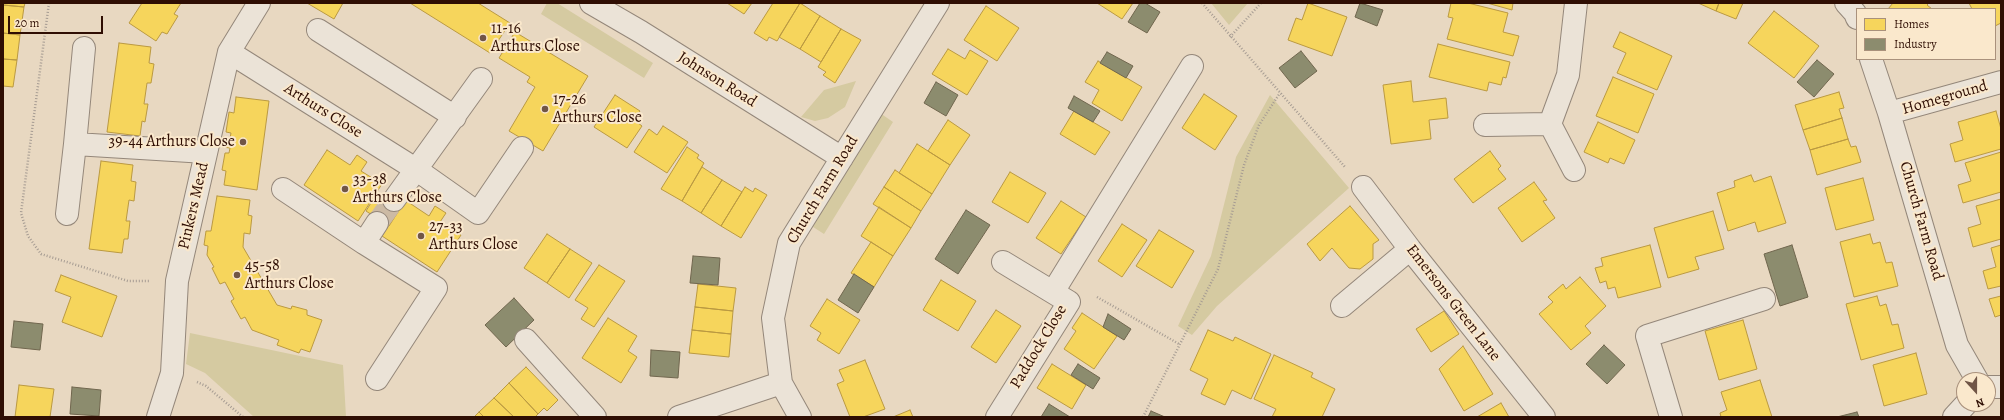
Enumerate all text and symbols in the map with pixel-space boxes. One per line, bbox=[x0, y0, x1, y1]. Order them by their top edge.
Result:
scale bar bbox=[10, 8, 105, 34]
legend bbox=[1856, 8, 1996, 60]
text: 20 m bbox=[15, 15, 39, 31]
text: Homes bbox=[1894, 16, 1929, 32]
place label: 11-16 Arthurs Close bbox=[491, 19, 580, 57]
marker: 11-16 Arthurs Close bbox=[478, 33, 488, 43]
text: Industry bbox=[1894, 36, 1937, 52]
street label: Johnson Road bbox=[674, 48, 760, 112]
street label: Homeground bbox=[1900, 77, 1990, 119]
street label: Arthurs Close bbox=[280, 79, 366, 143]
place label: 17-26 Arthurs Close bbox=[553, 90, 642, 128]
marker: 17-26 Arthurs Close bbox=[540, 104, 550, 114]
place label: 39-44 Arthurs Close bbox=[108, 132, 235, 152]
street label: Church Farm Road bbox=[783, 133, 863, 247]
marker: 39-44 Arthurs Close bbox=[238, 137, 248, 147]
street label: Church Farm Road bbox=[1895, 159, 1947, 283]
street label: Pinkers Mead bbox=[175, 161, 213, 251]
place label: 33-38 Arthurs Close bbox=[353, 170, 442, 208]
marker: 33-38 Arthurs Close bbox=[340, 184, 350, 194]
place label: 27-33 Arthurs Close bbox=[429, 217, 518, 255]
marker: 27-33 Arthurs Close bbox=[416, 231, 426, 241]
street label: Emersons Green Lane bbox=[1402, 241, 1504, 365]
place label: 45-58 Arthurs Close bbox=[245, 256, 334, 294]
marker: 45-58 Arthurs Close bbox=[232, 270, 242, 280]
street label: Paddock Close bbox=[1006, 302, 1072, 392]
north arrow bbox=[1956, 372, 1996, 412]
text: N bbox=[1974, 394, 1987, 411]

